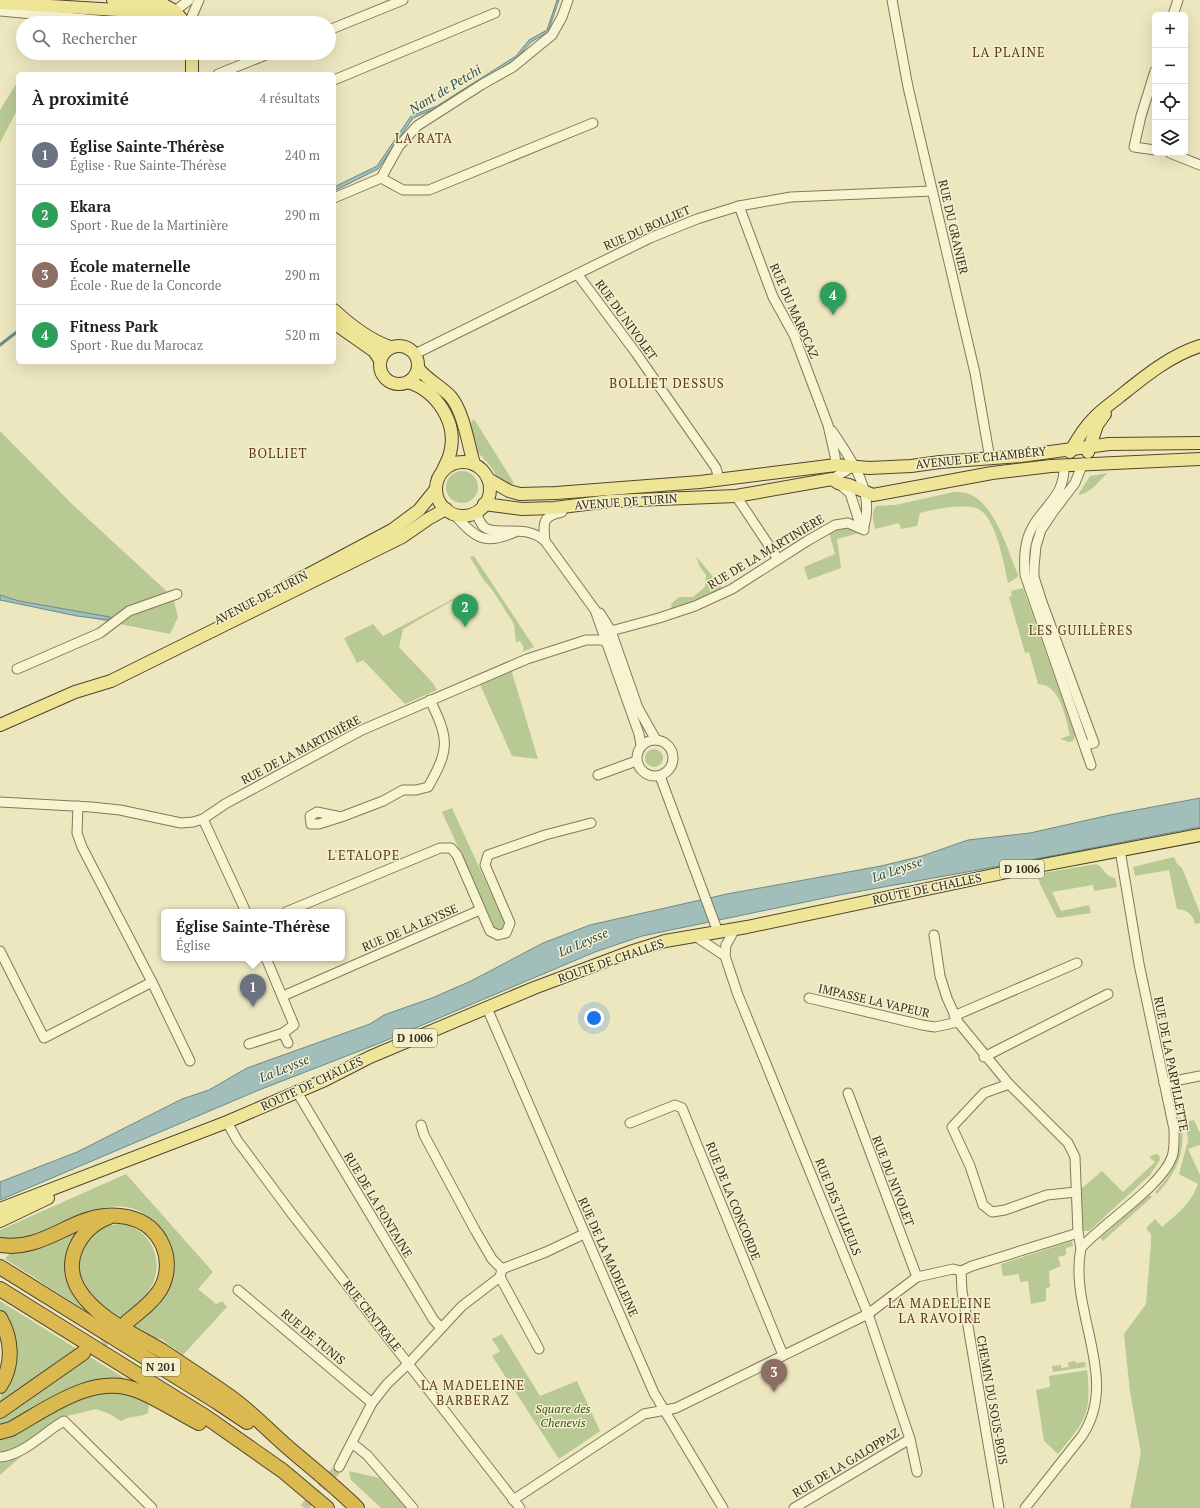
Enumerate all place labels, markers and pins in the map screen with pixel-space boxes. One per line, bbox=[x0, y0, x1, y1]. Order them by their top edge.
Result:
pin: 4 bbox=[820, 282, 846, 315]
pin: 2 bbox=[452, 594, 478, 627]
pin: 1 bbox=[240, 974, 266, 1007]
pin: 3 bbox=[761, 1359, 787, 1392]

